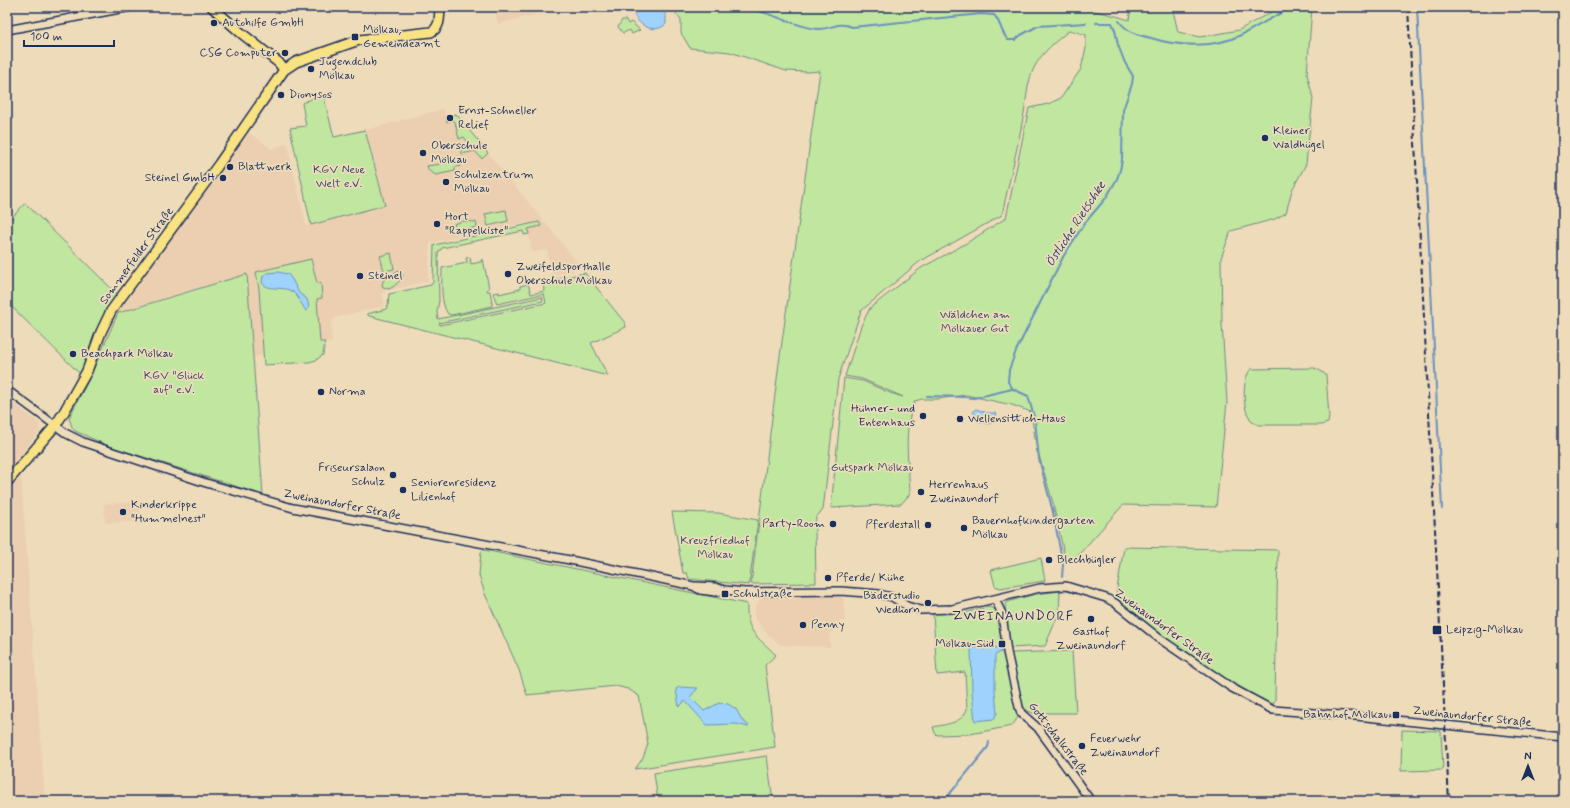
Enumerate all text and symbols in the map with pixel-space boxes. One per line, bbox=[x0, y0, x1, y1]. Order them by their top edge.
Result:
place label: Autohilfe GmbH bbox=[222, 15, 304, 31]
marker: Autohilfe GmbH bbox=[209, 18, 219, 28]
scale bar bbox=[24, 22, 114, 48]
place label: Mölkau, Gemeindeamt bbox=[363, 22, 441, 52]
text: 100 m bbox=[30, 29, 62, 45]
marker: Mölkau, Gemeindeamt bbox=[350, 32, 360, 42]
place label: CSG Computer bbox=[199, 45, 277, 61]
marker: CSG Computer bbox=[280, 48, 290, 58]
place label: Jugendclub Mölkau bbox=[319, 54, 377, 84]
marker: Jugendclub Mölkau bbox=[306, 64, 316, 74]
place label: Dionysos bbox=[289, 87, 332, 103]
marker: Dionysos bbox=[276, 90, 286, 100]
place label: Ernst-Schneller Relief bbox=[458, 103, 537, 133]
marker: Ernst-Schneller Relief bbox=[445, 113, 455, 123]
place label: Kleiner Waldhügel bbox=[1273, 123, 1325, 153]
marker: Kleiner Waldhügel bbox=[1260, 133, 1270, 143]
place label: Oberschule Mölkau bbox=[431, 138, 487, 168]
marker: Oberschule Mölkau bbox=[418, 148, 428, 158]
place label: Blattwerk bbox=[238, 159, 292, 175]
marker: Blattwerk bbox=[225, 162, 235, 172]
park label: KGV Neue Welt e.V. bbox=[313, 162, 365, 192]
place label: Schulzentrum Mölkau bbox=[454, 167, 534, 197]
place label: Steinel GmbH bbox=[145, 170, 215, 186]
marker: Steinel GmbH bbox=[218, 173, 228, 183]
marker: Schulzentrum Mölkau bbox=[441, 177, 451, 187]
water label: Östliche Rietschke bbox=[1042, 177, 1110, 270]
street label: Sommerfelder Straße bbox=[96, 204, 178, 308]
place label: Hort "Rappelkiste" bbox=[445, 209, 508, 239]
marker: Hort "Rappelkiste" bbox=[432, 219, 442, 229]
place label: Zweifeldsporthalle Oberschule Mölkau bbox=[516, 259, 612, 289]
place label: Steinel bbox=[368, 268, 402, 284]
marker: Zweifeldsporthalle Oberschule Mölkau bbox=[503, 269, 513, 279]
marker: Steinel bbox=[355, 271, 365, 281]
park label: Wäldchen am Mölkauer Gut bbox=[940, 307, 1010, 337]
place label: Beachpark Mölkau bbox=[81, 346, 173, 362]
marker: Beachpark Mölkau bbox=[68, 349, 78, 359]
park label: KGV "Glück auf" e.V. bbox=[144, 368, 205, 398]
place label: Norma bbox=[329, 384, 366, 400]
marker: Norma bbox=[316, 387, 326, 397]
place label: Hühner- und Entenhaus bbox=[851, 401, 915, 431]
marker: Hühner- und Entenhaus bbox=[918, 411, 928, 421]
place label: Wellensittich-Haus bbox=[968, 411, 1066, 427]
marker: Wellensittich-Haus bbox=[955, 414, 965, 424]
place label: Friseursalaon Schulz bbox=[318, 460, 386, 490]
park label: Gutspark Mölkau bbox=[831, 460, 913, 476]
marker: Friseursalaon Schulz bbox=[388, 470, 398, 480]
place label: Seniorenresidenz Lilienhof bbox=[411, 475, 497, 505]
place label: Herrenhaus Zweinaundorf bbox=[929, 477, 999, 507]
marker: Seniorenresidenz Lilienhof bbox=[398, 485, 408, 495]
street label: Zweinaundorfer Straße bbox=[282, 486, 402, 524]
marker: Herrenhaus Zweinaundorf bbox=[916, 487, 926, 497]
place label: Kinderkrippe "Hummelnest" bbox=[131, 497, 206, 527]
marker: Kinderkrippe "Hummelnest" bbox=[118, 507, 128, 517]
place label: Bauernhofkindergarten Mölkau bbox=[972, 513, 1096, 543]
place label: Party-Room bbox=[762, 516, 825, 532]
place label: Pferdestall bbox=[865, 517, 920, 533]
marker: Party-Room bbox=[828, 519, 838, 529]
marker: Pferdestall bbox=[923, 520, 933, 530]
marker: Bauernhofkindergarten Mölkau bbox=[959, 523, 969, 533]
park label: Kreuzfriedhof Mölkau bbox=[680, 533, 750, 563]
place label: Blechbügler bbox=[1057, 552, 1117, 568]
marker: Blechbügler bbox=[1044, 555, 1054, 565]
place label: Pferde/ Kühe bbox=[836, 570, 905, 586]
marker: Pferde/ Kühe bbox=[823, 573, 833, 583]
street label: Zweinaundorfer Straße bbox=[1111, 585, 1217, 669]
place label: Schulstraße bbox=[733, 586, 792, 602]
place label: Bäderstudio Wedhorn bbox=[863, 588, 920, 618]
marker: Schulstraße bbox=[720, 589, 730, 599]
marker: Bäderstudio Wedhorn bbox=[923, 598, 933, 608]
district label: ZWEINAUNDORF bbox=[952, 607, 1074, 625]
marker: Gasthof Zweinaundorf bbox=[1086, 614, 1096, 624]
place label: Penny bbox=[811, 617, 845, 633]
marker: Penny bbox=[798, 620, 808, 630]
place label: Leipzig-Mölkau bbox=[1446, 622, 1523, 638]
place label: Gasthof Zweinaundorf bbox=[1056, 624, 1126, 654]
marker: Leipzig-Mölkau bbox=[1431, 624, 1443, 636]
place label: Mölkau-Süd bbox=[935, 636, 994, 652]
marker: Mölkau-Süd bbox=[997, 639, 1007, 649]
street label: Gottschalkstraße bbox=[1024, 699, 1092, 779]
street label: Zweinaundorfer Straße bbox=[1412, 703, 1532, 731]
place label: Bahnhof Mölkau bbox=[1303, 707, 1388, 723]
marker: Bahnhof Mölkau bbox=[1391, 710, 1401, 720]
place label: Feuerwehr Zweinaundorf bbox=[1090, 731, 1160, 761]
marker: Feuerwehr Zweinaundorf bbox=[1077, 741, 1087, 751]
north arrow bbox=[1508, 746, 1548, 786]
text: N bbox=[1524, 750, 1532, 764]

